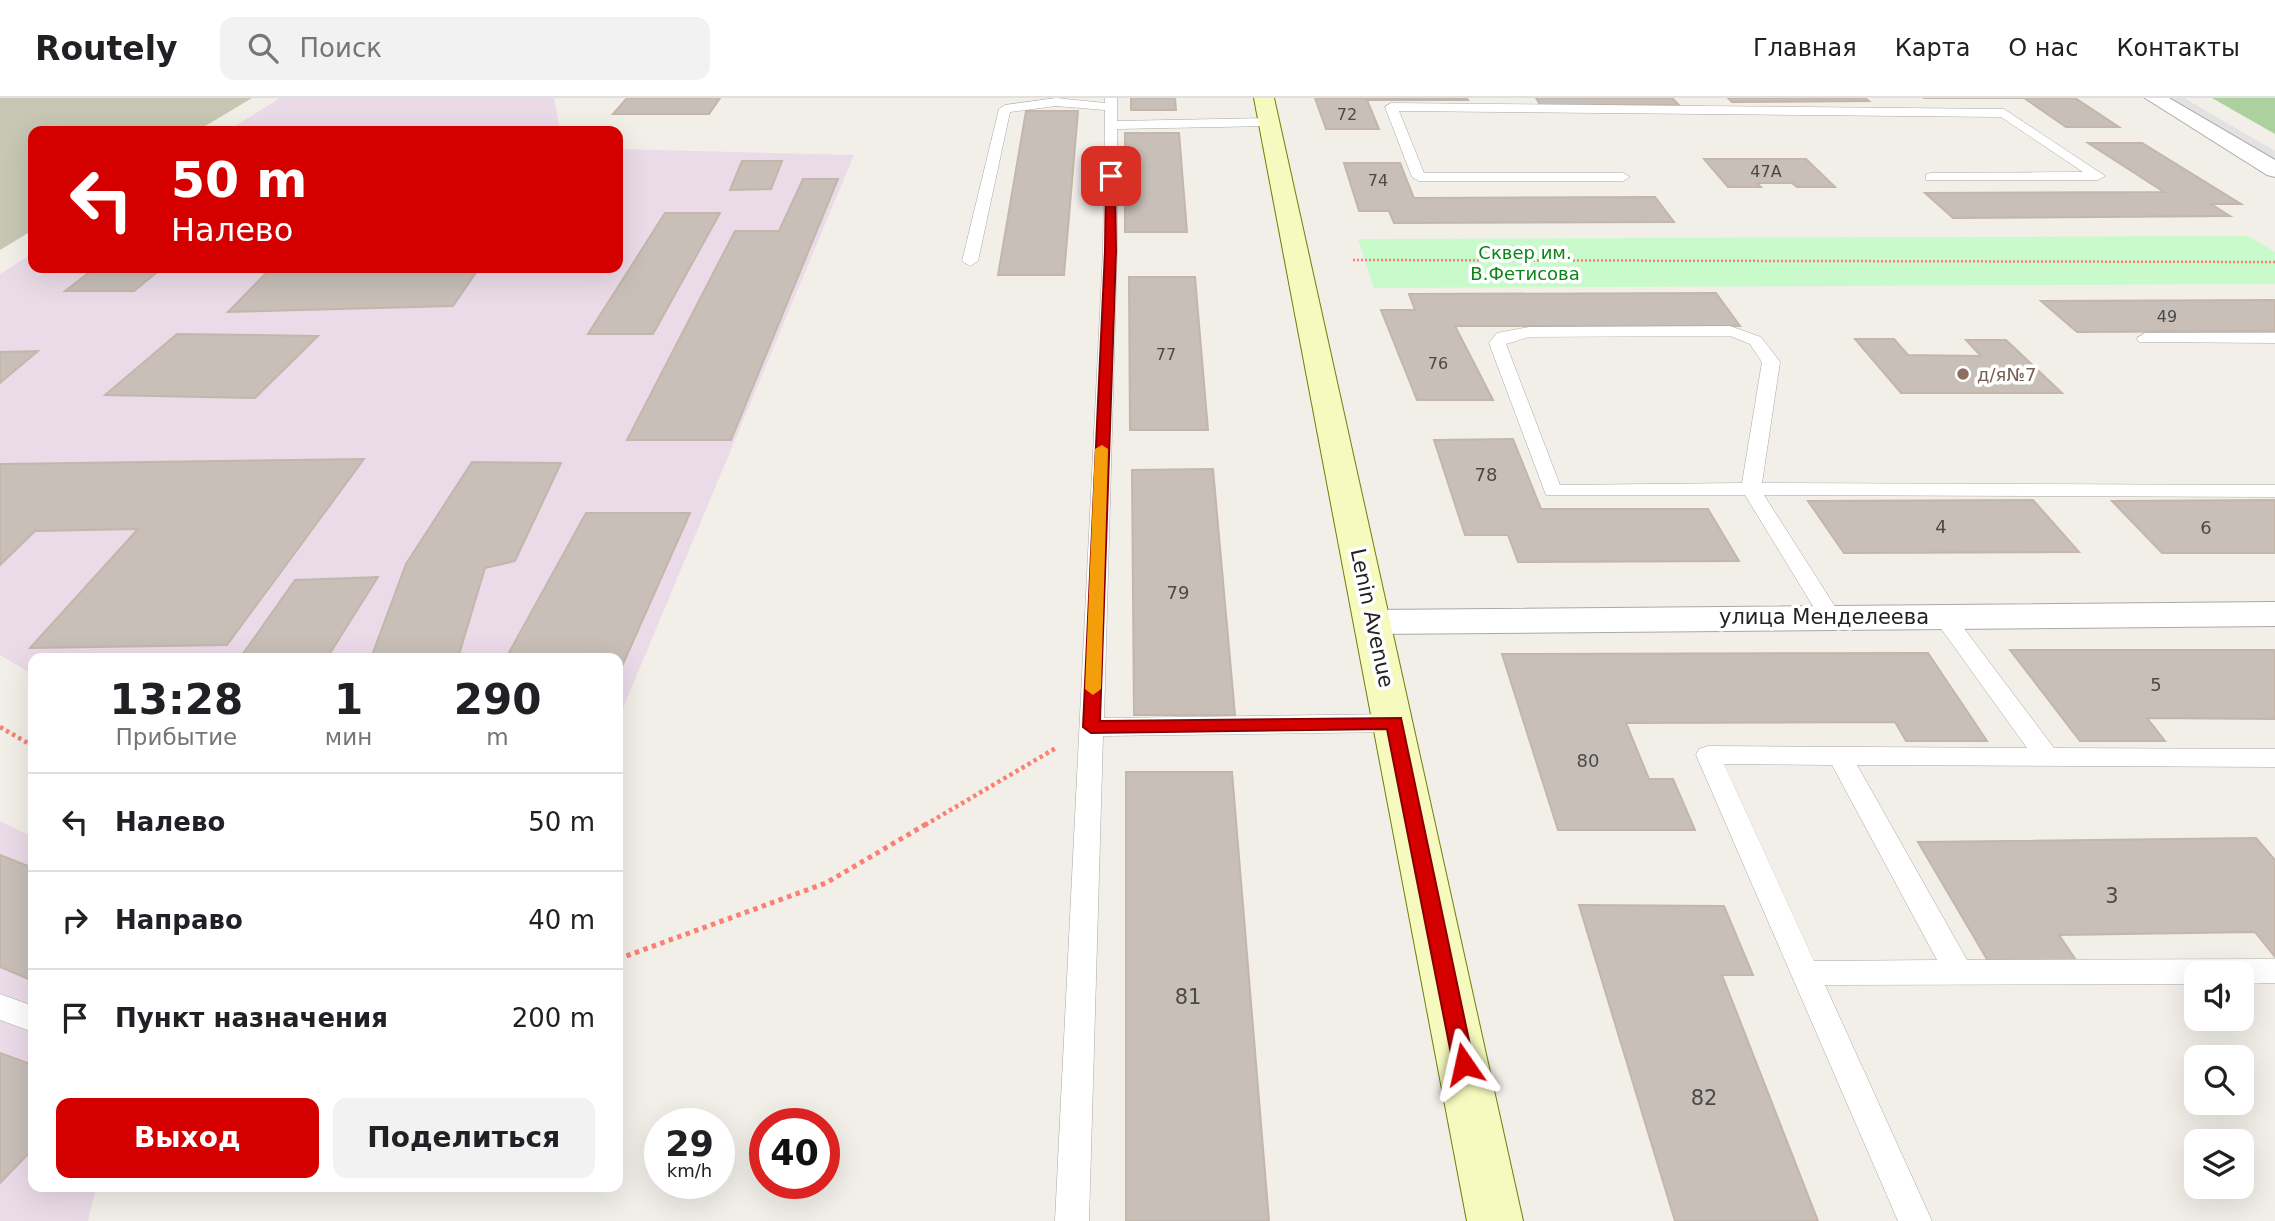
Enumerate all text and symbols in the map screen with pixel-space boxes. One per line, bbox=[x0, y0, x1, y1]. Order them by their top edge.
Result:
search box bbox=[220, 17, 710, 80]
text: Routely bbox=[35, 29, 178, 68]
icon: search bbox=[244, 29, 282, 67]
text: Поиск bbox=[300, 33, 382, 63]
text: Главная bbox=[1753, 34, 1857, 62]
text: Карта bbox=[1895, 34, 1970, 62]
text: О нас bbox=[2008, 34, 2078, 62]
text: Контакты bbox=[2116, 34, 2240, 62]
house number: 72 bbox=[1337, 105, 1357, 124]
pin bbox=[1081, 146, 1141, 206]
text: 50 m bbox=[171, 152, 307, 209]
icon: left bbox=[56, 154, 147, 245]
icon: arrive bbox=[1092, 157, 1130, 195]
house number: 47А bbox=[1750, 162, 1782, 181]
house number: 74 bbox=[1368, 171, 1388, 190]
text: Налево bbox=[171, 211, 293, 249]
park label: Сквер им. В.Фетисова bbox=[1470, 242, 1580, 284]
house number: 49 bbox=[2157, 307, 2177, 326]
house number: 77 bbox=[1156, 345, 1176, 364]
house number: 76 bbox=[1428, 354, 1448, 373]
place label: д/я№7 bbox=[1977, 364, 2037, 385]
marker: д/я№7 bbox=[1955, 366, 1971, 382]
house number: 78 bbox=[1475, 464, 1497, 485]
house number: 4 bbox=[1935, 516, 1947, 537]
house number: 6 bbox=[2200, 517, 2212, 538]
street label: Lenin Avenue bbox=[1346, 546, 1398, 690]
house number: 79 bbox=[1167, 582, 1189, 603]
street label: улица Менделеева bbox=[1719, 605, 1929, 629]
house number: 5 bbox=[2150, 674, 2162, 695]
text: 13:28 bbox=[110, 675, 243, 724]
text: 1 bbox=[334, 675, 363, 724]
text: 290 bbox=[454, 675, 541, 724]
text: Прибытие bbox=[116, 724, 237, 750]
text: мин bbox=[325, 724, 372, 750]
text: m bbox=[486, 724, 509, 750]
house number: 80 bbox=[1577, 750, 1599, 771]
icon: left bbox=[56, 803, 94, 841]
text: Налево bbox=[115, 807, 225, 837]
text: 50 m bbox=[528, 807, 595, 837]
house number: 3 bbox=[2105, 884, 2119, 908]
icon: right bbox=[56, 901, 94, 939]
text: Направо bbox=[115, 905, 243, 935]
text: 40 m bbox=[528, 905, 595, 935]
map controls bbox=[2184, 961, 2254, 1199]
button: sound bbox=[2184, 961, 2254, 1031]
house number: 81 bbox=[1175, 985, 1201, 1009]
icon: arrive bbox=[56, 999, 94, 1037]
text: Пункт назначения bbox=[115, 1003, 388, 1033]
text: 200 m bbox=[512, 1003, 595, 1033]
position arrow bbox=[1427, 1027, 1501, 1101]
button: search bbox=[2184, 1045, 2254, 1115]
house number: 82 bbox=[1691, 1086, 1717, 1110]
button: Выход bbox=[56, 1098, 319, 1178]
button: Поделиться bbox=[333, 1098, 595, 1178]
speed limit sign: 40 bbox=[749, 1108, 840, 1199]
text: 29 bbox=[665, 1124, 714, 1164]
button: layers bbox=[2184, 1129, 2254, 1199]
text: km/h bbox=[667, 1160, 712, 1181]

